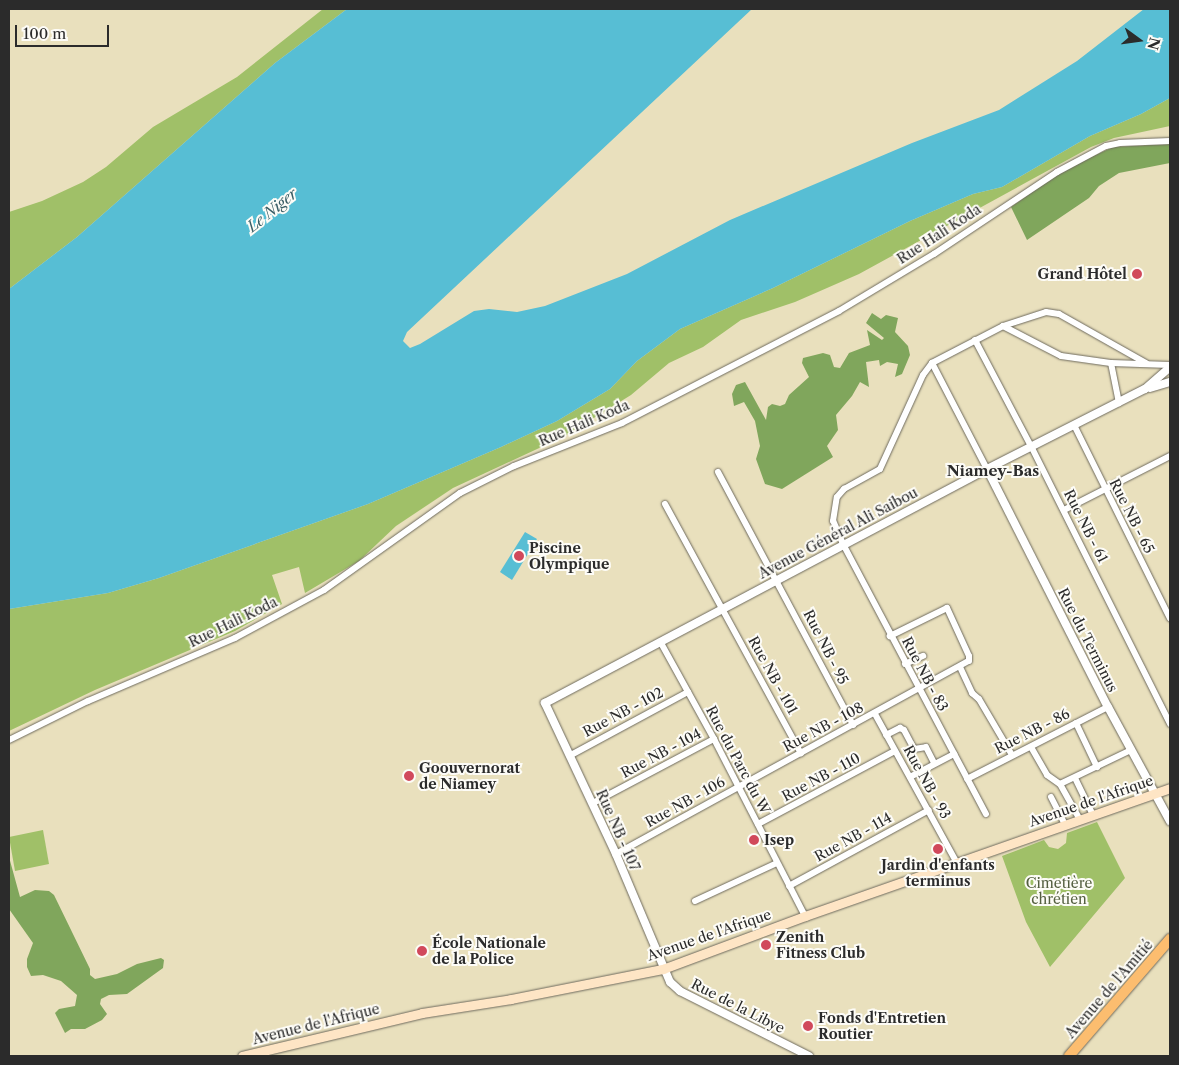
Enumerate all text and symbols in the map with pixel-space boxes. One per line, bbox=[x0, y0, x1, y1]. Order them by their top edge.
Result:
scale bar bbox=[18, 15, 111, 47]
north arrow bbox=[1114, 15, 1164, 65]
text: 100 m bbox=[23, 24, 66, 43]
text: N bbox=[1143, 36, 1164, 52]
water label: Le Niger bbox=[243, 184, 301, 236]
street label: Rue Hali Koda bbox=[894, 201, 984, 267]
place label: Grand Hôtel bbox=[1038, 266, 1127, 282]
marker: Grand Hôtel bbox=[1131, 268, 1143, 280]
street label: Rue Hali Koda bbox=[536, 396, 632, 450]
district label: Niamey-Bas bbox=[947, 462, 1039, 480]
street label: Rue NB - 65 bbox=[1106, 476, 1158, 556]
street label: Avenue Général Ali Saibou bbox=[755, 484, 921, 582]
street label: Rue NB - 61 bbox=[1060, 487, 1112, 565]
place label: Piscine Olympique bbox=[529, 540, 609, 572]
marker: Piscine Olympique bbox=[513, 550, 525, 562]
street label: Rue du Terminus bbox=[1054, 585, 1122, 695]
street label: Rue Hali Koda bbox=[186, 593, 280, 651]
street label: Rue NB - 95 bbox=[800, 607, 852, 687]
street label: Rue NB - 101 bbox=[745, 633, 801, 717]
street label: Rue NB - 83 bbox=[898, 634, 952, 714]
street label: Rue NB - 102 bbox=[580, 684, 666, 740]
street label: Rue NB - 108 bbox=[780, 699, 866, 755]
street label: Rue du Parc du W bbox=[702, 703, 774, 817]
street label: Rue NB - 86 bbox=[992, 705, 1072, 757]
street label: Rue NB - 104 bbox=[618, 725, 704, 781]
street label: Rue NB - 93 bbox=[900, 742, 954, 822]
street label: Rue NB - 110 bbox=[779, 749, 863, 805]
place label: Goouvernorat de Niamey bbox=[419, 760, 520, 792]
marker: Goouvernorat de Niamey bbox=[403, 770, 415, 782]
street label: Avenue de l'Afrique bbox=[1027, 772, 1155, 830]
street label: Rue NB - 106 bbox=[642, 773, 728, 831]
street label: Rue NB - 107 bbox=[593, 787, 643, 873]
street label: Rue NB - 114 bbox=[812, 809, 894, 865]
place label: Isep bbox=[764, 832, 794, 848]
marker: Isep bbox=[748, 834, 760, 846]
marker: Jardin d'enfants terminus bbox=[932, 843, 944, 855]
place label: Jardin d'enfants terminus bbox=[881, 857, 995, 890]
park label: Cimetière chrétien bbox=[1026, 875, 1092, 908]
street label: Avenue de l'Afrique bbox=[645, 906, 773, 964]
place label: Zenith Fitness Club bbox=[776, 929, 865, 962]
place label: École Nationale de la Police bbox=[432, 935, 546, 968]
street label: Avenue de l'Amitié bbox=[1062, 936, 1156, 1042]
marker: Zenith Fitness Club bbox=[760, 939, 772, 951]
marker: École Nationale de la Police bbox=[416, 945, 428, 957]
street label: Rue de la Libye bbox=[688, 975, 788, 1037]
street label: Avenue de l'Afrique bbox=[251, 1000, 381, 1048]
place label: Fonds d'Entretien Routier bbox=[818, 1010, 946, 1042]
marker: Fonds d'Entretien Routier bbox=[802, 1020, 814, 1032]

